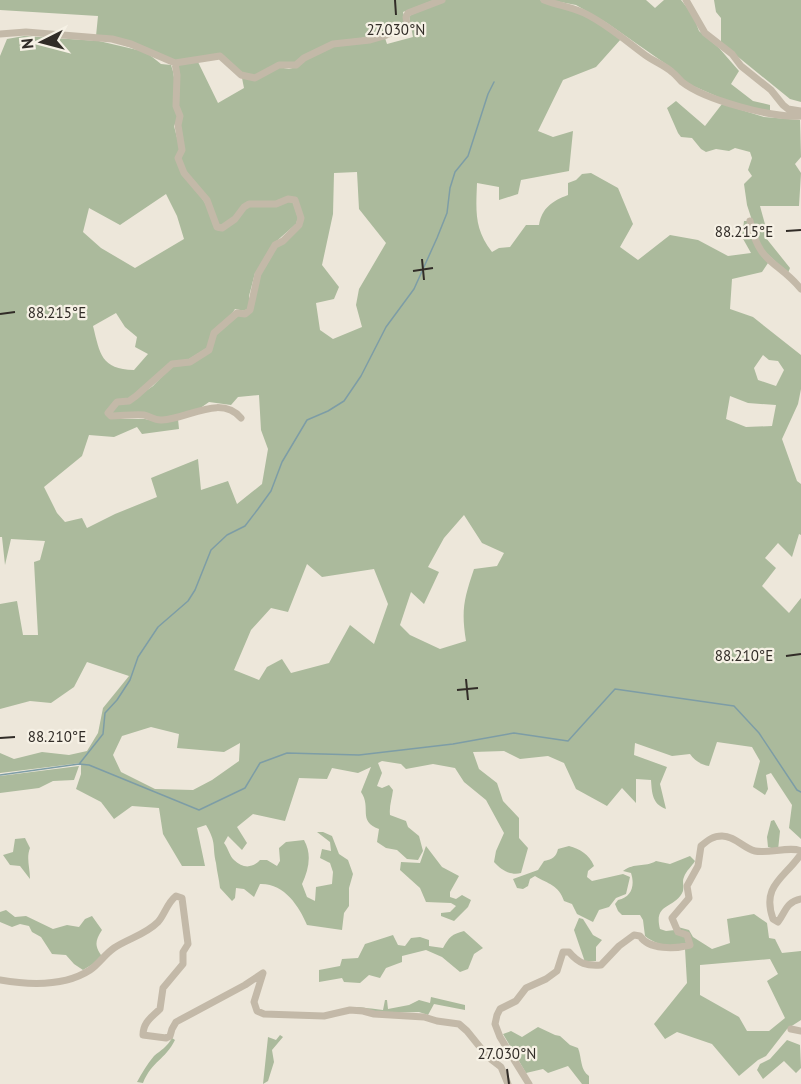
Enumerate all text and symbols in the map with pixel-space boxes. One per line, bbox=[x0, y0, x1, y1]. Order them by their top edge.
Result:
north arrow bbox=[12, 12, 72, 72]
text: 27.030°N bbox=[367, 20, 425, 39]
text: N bbox=[17, 37, 38, 50]
text: 88.215°E bbox=[715, 222, 773, 241]
text: 88.215°E bbox=[28, 303, 86, 322]
text: 88.210°E bbox=[715, 646, 773, 665]
text: 88.210°E bbox=[28, 727, 86, 746]
text: 27.030°N bbox=[478, 1044, 536, 1063]

